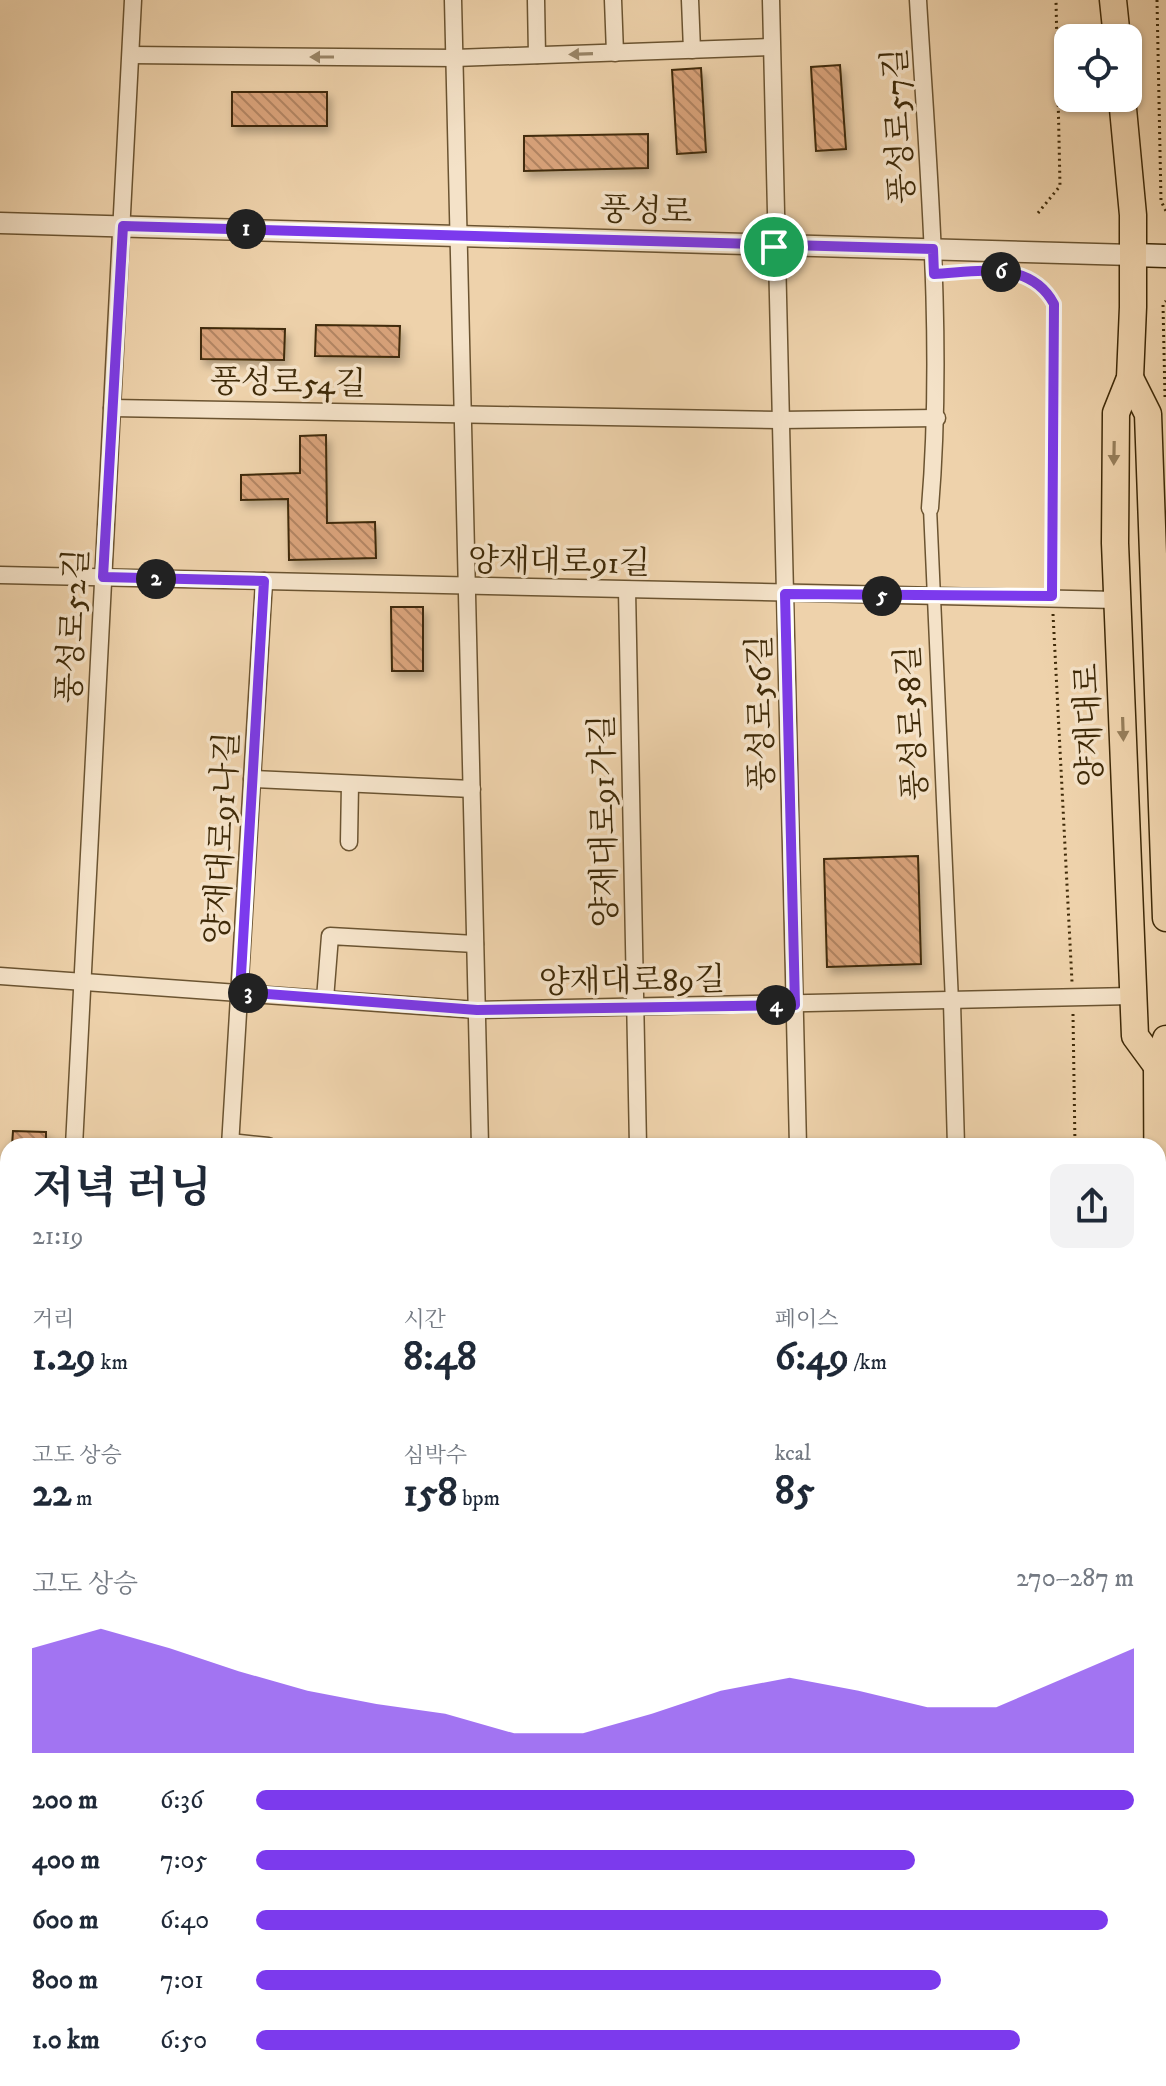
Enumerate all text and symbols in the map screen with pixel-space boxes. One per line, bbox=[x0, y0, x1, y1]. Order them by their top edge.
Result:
map controls bbox=[1054, 24, 1142, 112]
button: locate bbox=[1054, 24, 1142, 112]
one-way arrow bbox=[568, 47, 593, 60]
street label: 풍성로57길 bbox=[876, 47, 924, 205]
one-way arrow bbox=[309, 51, 334, 63]
street label: 풍성로 bbox=[599, 190, 693, 234]
pin: 1 bbox=[226, 209, 266, 249]
pin bbox=[740, 213, 808, 281]
text: 1 bbox=[242, 215, 250, 242]
icon: arrive bbox=[752, 225, 796, 269]
pin: 6 bbox=[981, 252, 1021, 292]
text: 6 bbox=[995, 258, 1007, 285]
street label: 풍성로54길 bbox=[209, 363, 366, 405]
one-way arrow bbox=[1108, 441, 1121, 466]
street label: 양재대로91길 bbox=[468, 541, 650, 585]
street label: 풍성로52길 bbox=[50, 548, 98, 705]
pin: 2 bbox=[136, 559, 176, 599]
text: 2 bbox=[151, 565, 161, 592]
pin: 5 bbox=[862, 576, 902, 616]
text: 5 bbox=[877, 582, 887, 609]
street label: 풍성로56길 bbox=[741, 635, 783, 791]
street label: 풍성로58길 bbox=[889, 644, 937, 802]
street label: 양재대로 bbox=[1068, 662, 1112, 787]
street label: 양재대로91가길 bbox=[583, 714, 627, 928]
one-way arrow bbox=[1116, 717, 1129, 742]
street label: 양재대로91나길 bbox=[197, 731, 249, 946]
street label: 양재대로89길 bbox=[538, 960, 726, 1004]
pin: 3 bbox=[228, 973, 268, 1013]
text: 3 bbox=[244, 979, 252, 1006]
pin: 4 bbox=[756, 985, 796, 1025]
text: 4 bbox=[770, 991, 782, 1018]
text: 저녁 러닝 bbox=[32, 1162, 211, 1217]
button: share bbox=[1050, 1164, 1134, 1248]
text: 21:19 bbox=[32, 1220, 84, 1253]
text: 거리 bbox=[32, 1306, 75, 1333]
text: 시간 bbox=[403, 1306, 446, 1333]
text: 페이스 bbox=[775, 1306, 838, 1333]
text: 1.29 bbox=[32, 1333, 96, 1383]
text: 8:48 bbox=[403, 1333, 477, 1383]
text: 6:49 bbox=[775, 1333, 849, 1383]
text: km bbox=[96, 1349, 128, 1376]
text: /km bbox=[849, 1349, 887, 1376]
text: kcal bbox=[775, 1440, 811, 1467]
text: 고도 상승 bbox=[32, 1442, 122, 1469]
text: 심박수 bbox=[403, 1442, 467, 1469]
text: 85 bbox=[775, 1467, 815, 1517]
text: 22 bbox=[32, 1469, 71, 1519]
text: 158 bbox=[403, 1469, 458, 1519]
text: m bbox=[71, 1485, 93, 1512]
text: bpm bbox=[458, 1485, 500, 1512]
text: 270–287 m bbox=[1016, 1562, 1134, 1595]
text: 고도 상승 bbox=[32, 1568, 138, 1601]
text: 200 m bbox=[32, 1784, 98, 1817]
text: 6:36 bbox=[160, 1784, 204, 1817]
text: 400 m bbox=[32, 1844, 100, 1877]
text: 7:05 bbox=[160, 1844, 207, 1877]
text: 600 m bbox=[32, 1904, 99, 1937]
text: 6:40 bbox=[160, 1904, 209, 1937]
text: 800 m bbox=[32, 1964, 98, 1997]
text: 7:01 bbox=[160, 1964, 204, 1997]
text: 1.0 km bbox=[32, 2024, 100, 2057]
text: 6:50 bbox=[160, 2024, 207, 2057]

